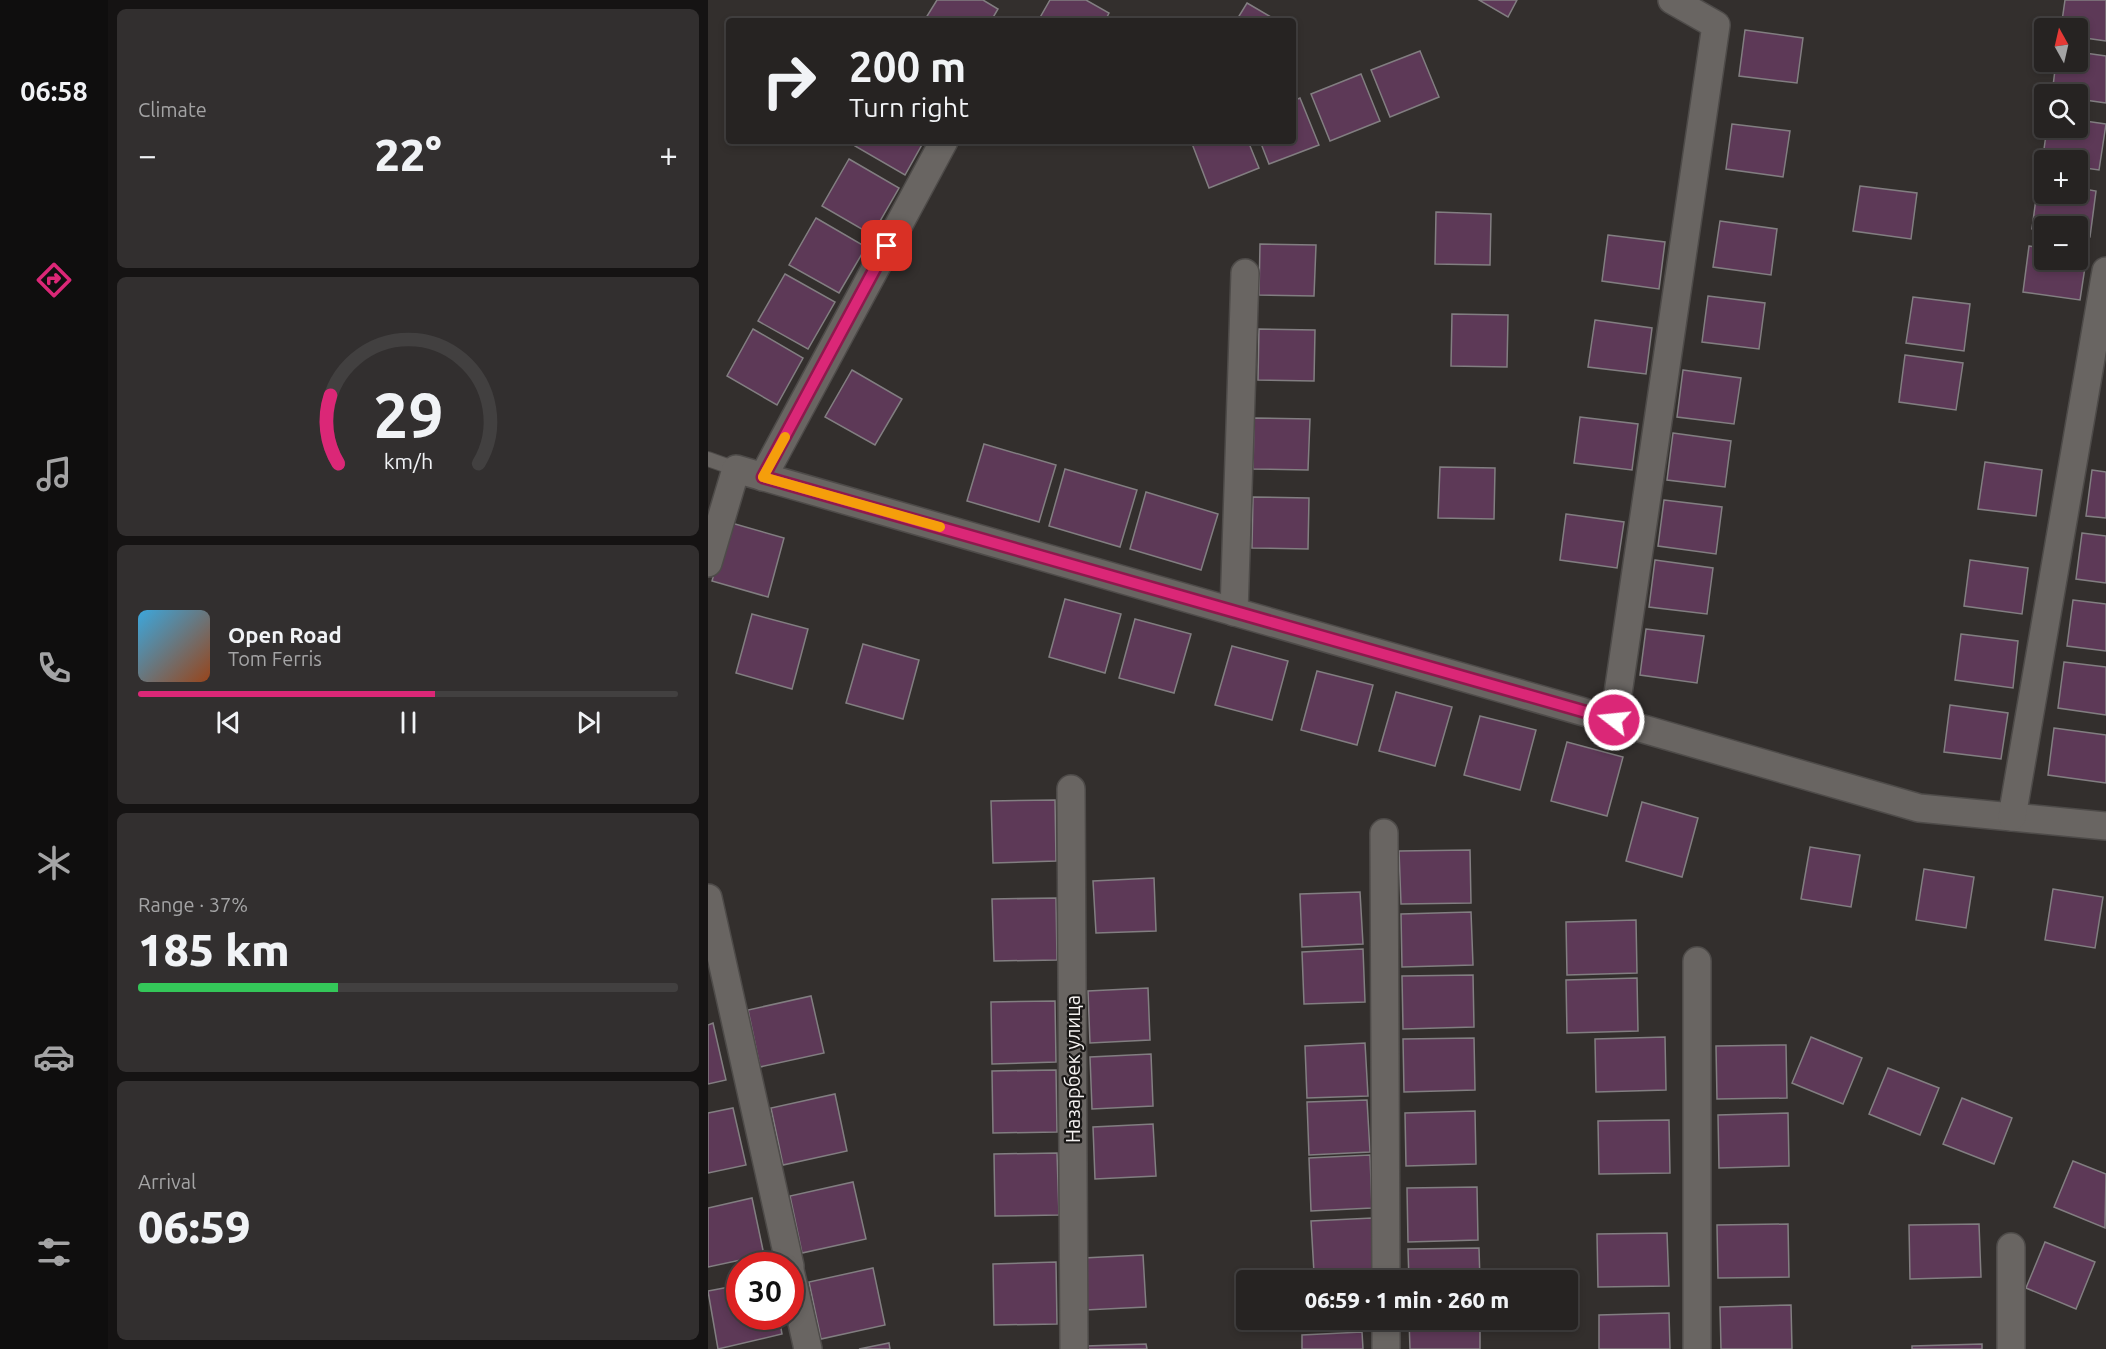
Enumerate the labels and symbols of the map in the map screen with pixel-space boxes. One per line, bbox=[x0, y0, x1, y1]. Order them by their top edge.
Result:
north arrow bbox=[2034, 18, 2088, 72]
pin bbox=[861, 220, 912, 271]
position arrow bbox=[1582, 688, 1646, 752]
street label: Назарбек улица bbox=[1061, 995, 1084, 1143]
speed limit sign: 30 bbox=[726, 1252, 804, 1330]

